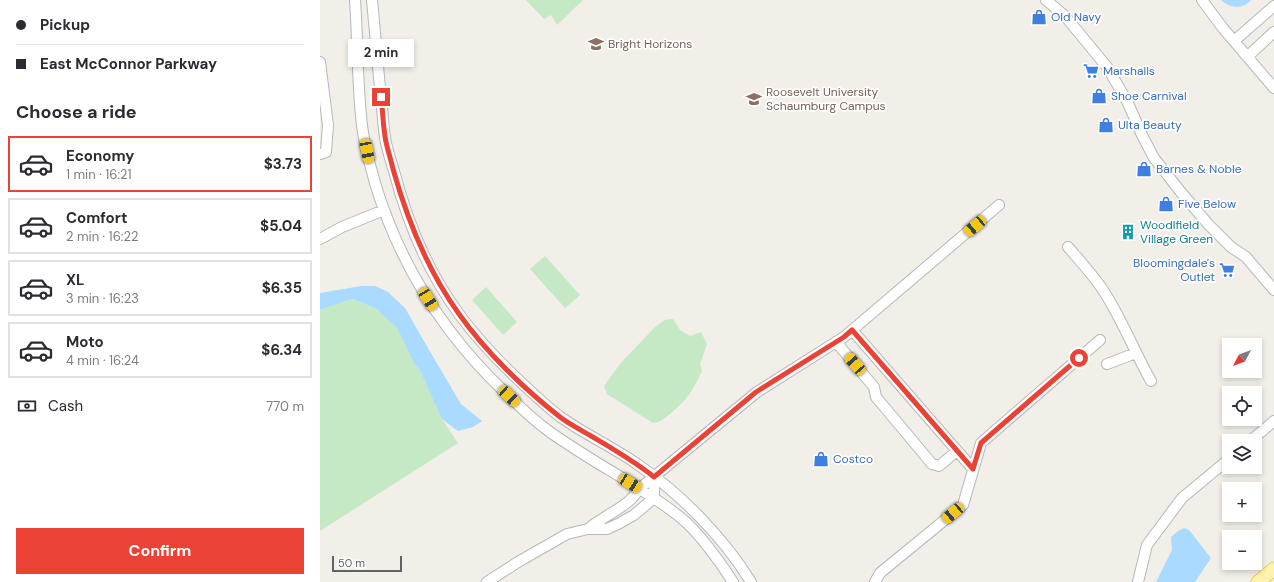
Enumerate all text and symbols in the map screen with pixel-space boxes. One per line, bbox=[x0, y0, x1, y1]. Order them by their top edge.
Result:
shop icon: Old Navy bbox=[1030, 8, 1048, 26]
place label: Old Navy bbox=[1051, 9, 1102, 25]
text: Pickup bbox=[40, 15, 90, 35]
school or university icon: Bright Horizons bbox=[587, 35, 605, 53]
place label: Bright Horizons bbox=[608, 36, 692, 52]
callout: 2 min bbox=[348, 39, 414, 67]
text: 2 min bbox=[364, 44, 398, 61]
text: East McConnor Parkway bbox=[40, 54, 217, 74]
supermarket icon: Marshalls bbox=[1082, 62, 1100, 80]
place label: Marshalls bbox=[1103, 63, 1155, 79]
place label: Roosevelt University Schaumburg Campus bbox=[766, 84, 886, 114]
shop icon: Shoe Carnival bbox=[1090, 87, 1108, 105]
route end bbox=[372, 88, 390, 106]
place label: Shoe Carnival bbox=[1111, 88, 1187, 104]
school or university icon: Roosevelt University Schaumburg Campus bbox=[745, 90, 763, 108]
text: Choose a ride bbox=[16, 100, 137, 124]
shop icon: Ulta Beauty bbox=[1097, 116, 1115, 134]
place label: Ulta Beauty bbox=[1118, 117, 1182, 133]
car bbox=[359, 138, 375, 164]
icon: car bbox=[18, 146, 54, 182]
text: Economy bbox=[66, 146, 134, 166]
text: $3.73 bbox=[264, 154, 302, 174]
shop icon: Barnes & Noble bbox=[1135, 160, 1153, 178]
place label: Barnes & Noble bbox=[1156, 161, 1242, 177]
text: 1 min · 16:21 bbox=[66, 166, 132, 183]
shop icon: Five Below bbox=[1157, 195, 1175, 213]
place label: Five Below bbox=[1178, 196, 1236, 212]
icon: car bbox=[18, 208, 54, 244]
text: Comfort bbox=[66, 208, 127, 228]
car bbox=[962, 214, 988, 238]
text: $5.04 bbox=[260, 216, 302, 236]
place label: Woodlfield Village Green bbox=[1140, 217, 1213, 247]
building icon: Woodlfield Village Green bbox=[1119, 223, 1137, 241]
text: 2 min · 16:22 bbox=[66, 228, 138, 245]
place label: Bloomingdale's Outlet bbox=[1133, 255, 1215, 285]
supermarket icon: Bloomingdale's Outlet bbox=[1218, 261, 1236, 279]
icon: car bbox=[18, 270, 54, 306]
text: XL bbox=[66, 270, 84, 290]
text: $6.35 bbox=[262, 278, 302, 298]
car bbox=[417, 286, 439, 312]
text: 3 min · 16:23 bbox=[66, 290, 139, 307]
icon: car bbox=[18, 332, 54, 368]
text: Moto bbox=[66, 332, 104, 352]
north arrow bbox=[1222, 338, 1262, 378]
map controls bbox=[1222, 338, 1262, 570]
text: $6.34 bbox=[261, 340, 302, 360]
route start bbox=[1070, 349, 1088, 367]
car bbox=[843, 351, 867, 377]
text: 4 min · 16:24 bbox=[66, 352, 139, 369]
car bbox=[496, 383, 522, 409]
button: locate bbox=[1222, 386, 1262, 426]
icon: cash bbox=[16, 395, 38, 417]
text: Cash bbox=[48, 396, 83, 416]
text: 770 m bbox=[266, 398, 304, 415]
button: layers bbox=[1222, 434, 1262, 474]
shop icon: Costco bbox=[812, 450, 830, 468]
place label: Costco bbox=[833, 451, 873, 467]
car bbox=[617, 472, 643, 494]
button: + bbox=[1222, 482, 1262, 522]
car bbox=[940, 501, 966, 525]
button: Confirm bbox=[16, 528, 304, 574]
button: − bbox=[1222, 530, 1262, 570]
scale bar bbox=[332, 554, 402, 573]
text: 50 m bbox=[338, 556, 365, 570]

